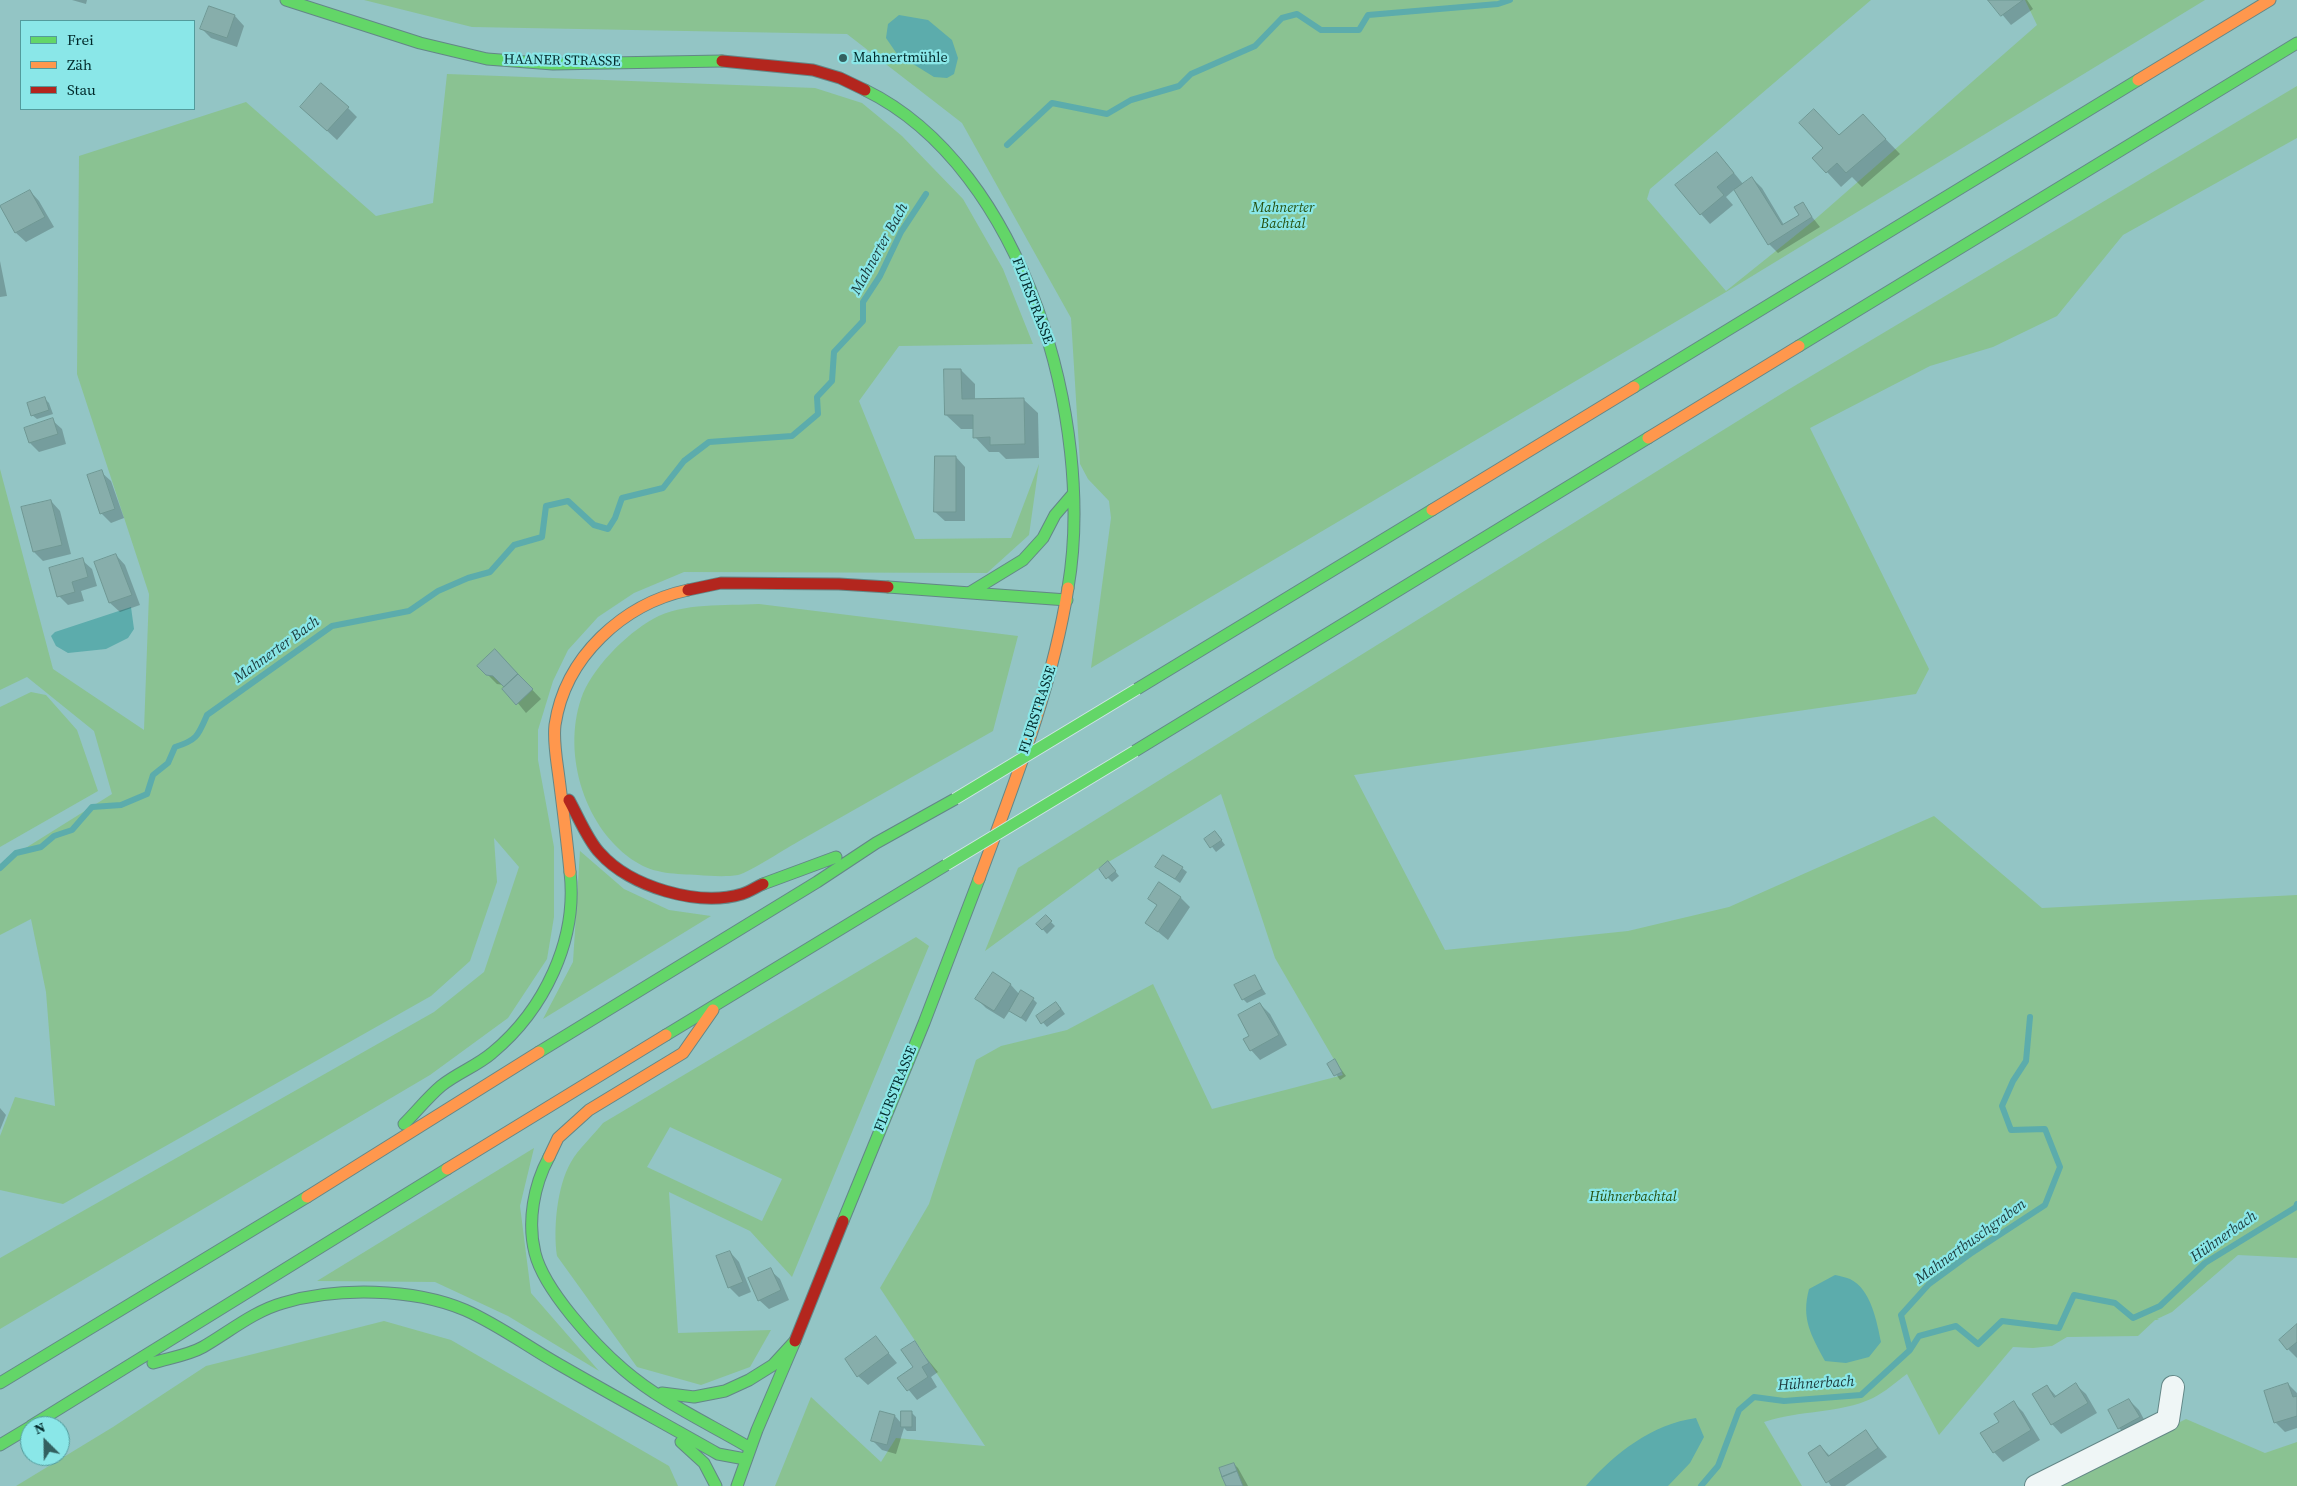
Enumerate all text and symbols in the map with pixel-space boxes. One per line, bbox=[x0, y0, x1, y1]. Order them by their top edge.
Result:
legend bbox=[20, 20, 195, 110]
text: Frei bbox=[67, 29, 94, 50]
place label: Mahnertmühle bbox=[853, 50, 948, 66]
street label: HAANER STRASSE bbox=[503, 52, 621, 70]
marker: Mahnertmühle bbox=[837, 52, 849, 64]
text: Zäh bbox=[67, 54, 92, 75]
text: Stau bbox=[67, 79, 96, 100]
water label: Mahnerter Bach bbox=[847, 200, 913, 298]
park label: Mahnerter Bachtal bbox=[1252, 200, 1314, 232]
street label: FLURSTRASSE bbox=[1008, 255, 1056, 347]
water label: Mahnerter Bach bbox=[231, 613, 323, 687]
street label: FLURSTRASSE bbox=[1016, 664, 1060, 756]
street label: FLURSTRASSE bbox=[871, 1044, 921, 1134]
park label: Hühnerbachtal bbox=[1589, 1189, 1677, 1205]
water label: Mahnertbuschgraben bbox=[1912, 1196, 2030, 1288]
water label: Hühnerbach bbox=[2187, 1208, 2261, 1266]
water label: Hühnerbach bbox=[1777, 1373, 1855, 1395]
north arrow bbox=[20, 1416, 70, 1466]
text: N bbox=[31, 1417, 48, 1439]

